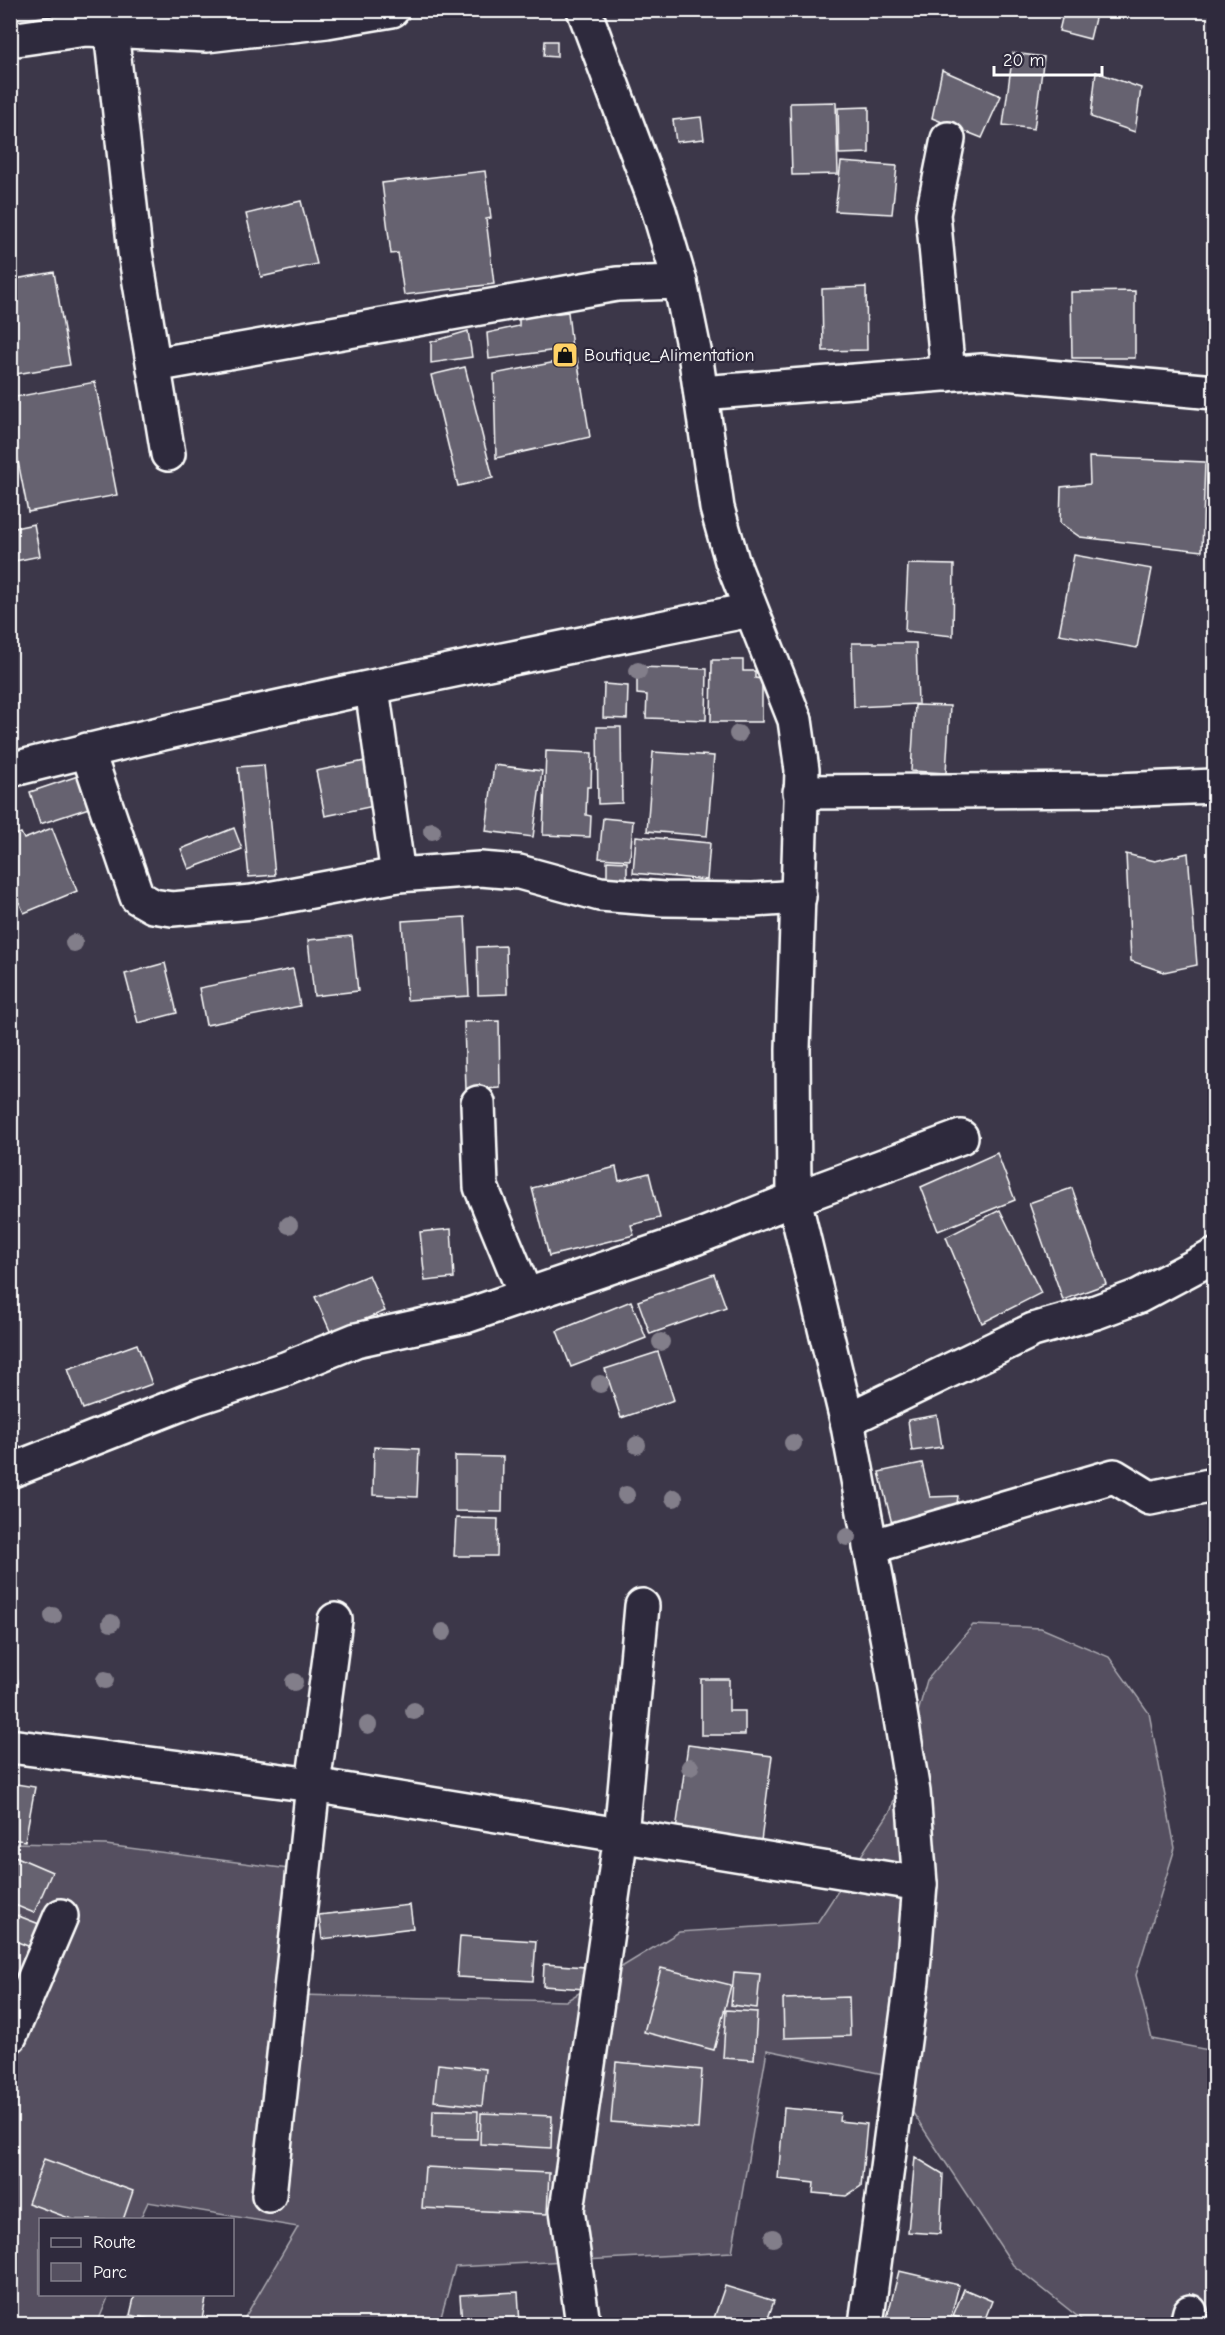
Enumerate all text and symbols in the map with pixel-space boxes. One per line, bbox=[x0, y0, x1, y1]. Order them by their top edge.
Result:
scale bar bbox=[994, 39, 1102, 77]
text: 20 m bbox=[1003, 50, 1044, 71]
shop icon: Boutique_Alimentation bbox=[550, 340, 580, 370]
place label: Boutique_Alimentation bbox=[584, 345, 754, 366]
legend bbox=[39, 2218, 234, 2296]
text: Route bbox=[93, 2232, 136, 2253]
text: Parc bbox=[93, 2262, 127, 2283]

